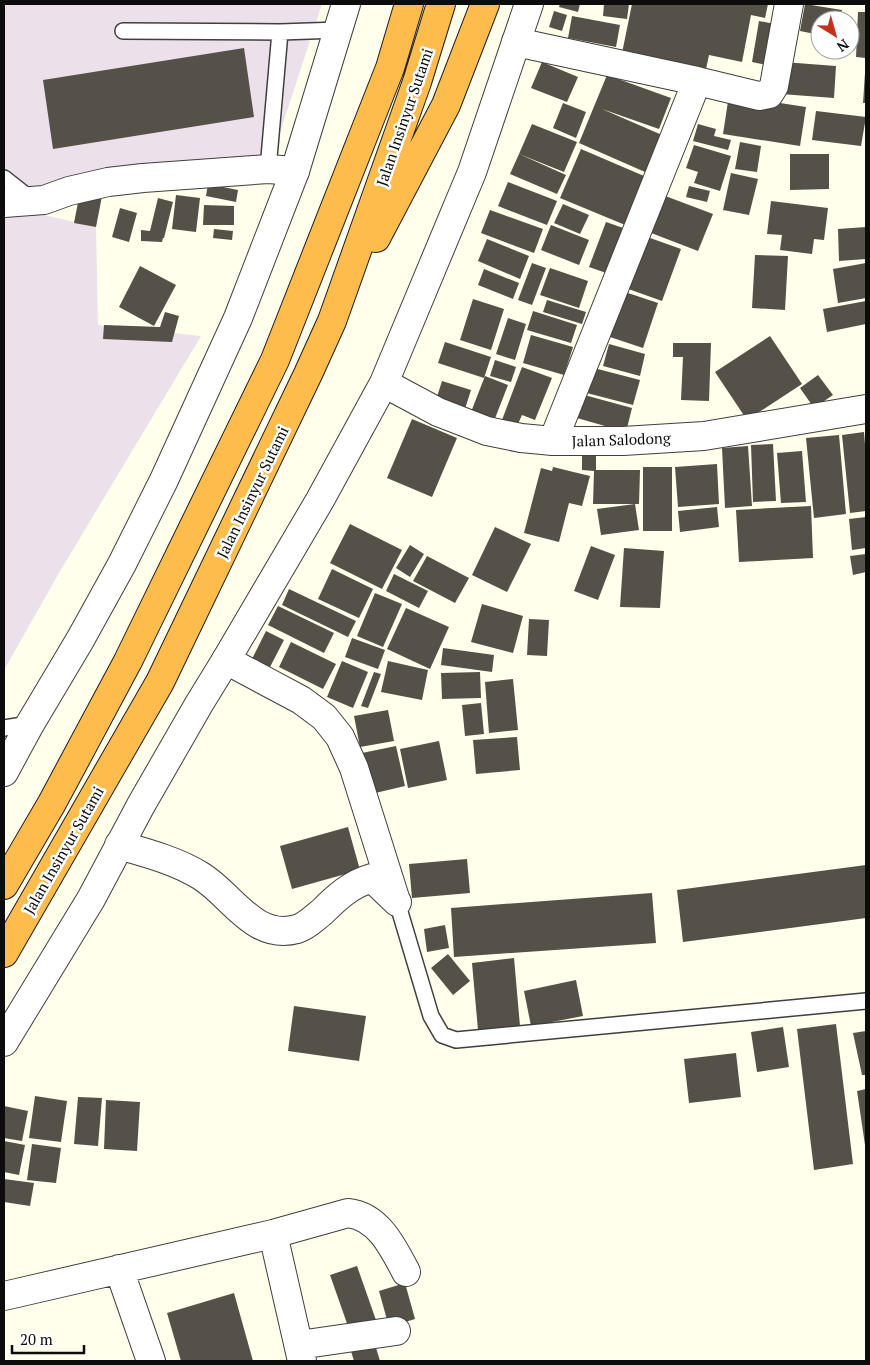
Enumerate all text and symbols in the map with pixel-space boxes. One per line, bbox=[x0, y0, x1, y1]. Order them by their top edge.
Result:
north arrow bbox=[810, 10, 860, 60]
text: N bbox=[833, 35, 853, 57]
street label: Jalan Insinyur Sutami bbox=[371, 46, 437, 188]
street label: Jalan Insinyur Sutami bbox=[211, 423, 293, 561]
street label: Jalan Salodong bbox=[571, 427, 672, 451]
street label: Jalan Insinyur Sutami bbox=[18, 783, 108, 917]
scale bar bbox=[12, 1322, 85, 1354]
text: 20 m bbox=[20, 1329, 53, 1349]

